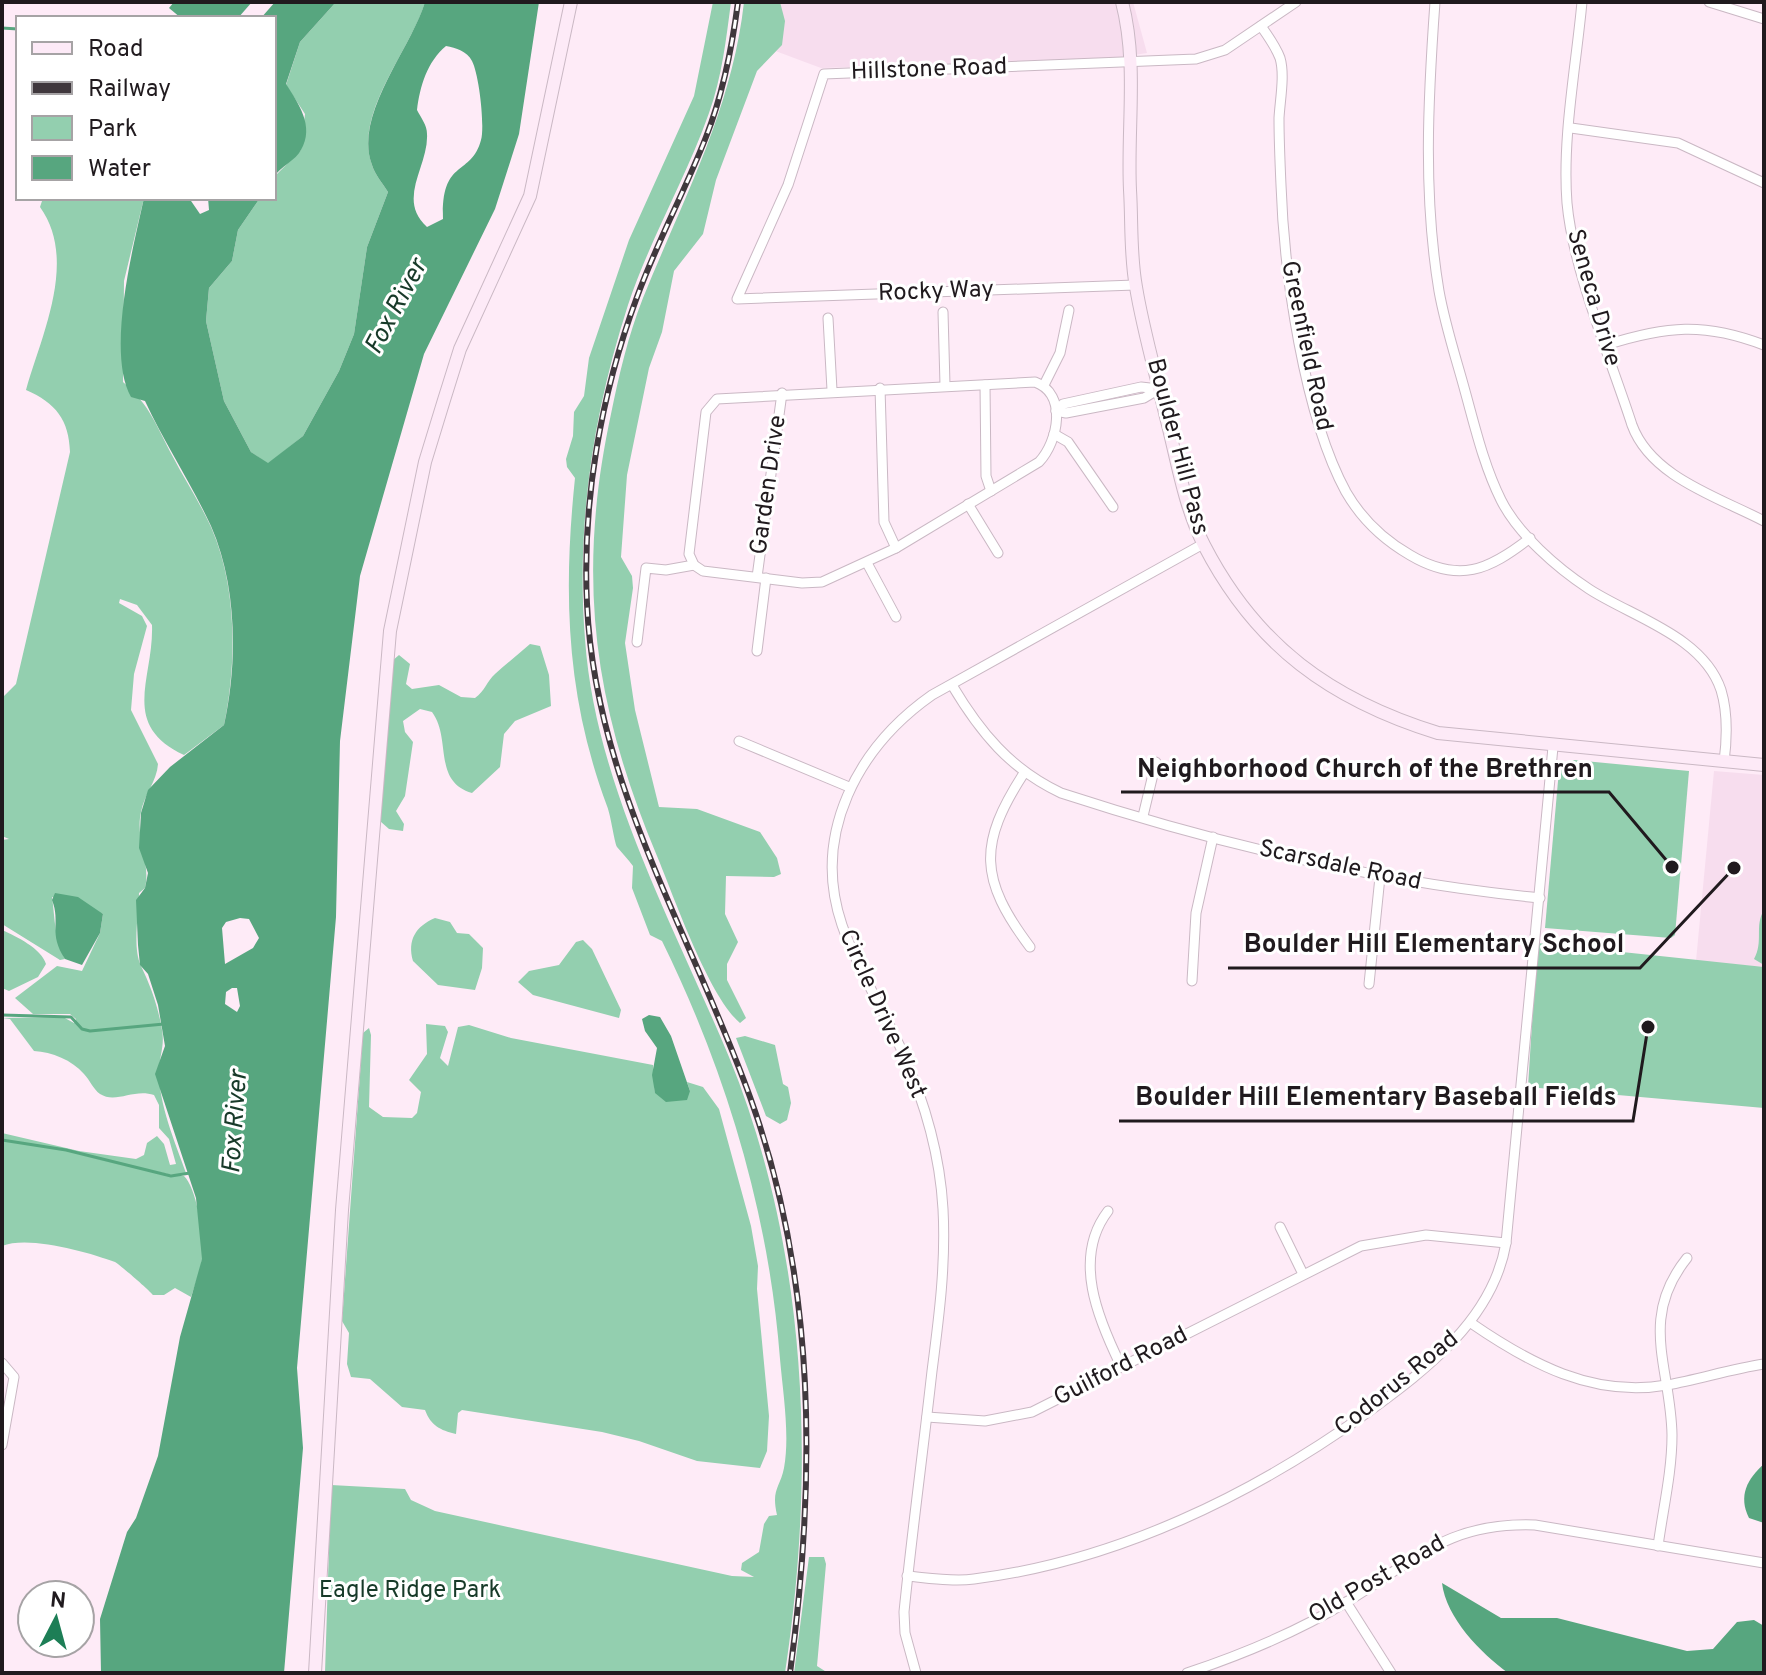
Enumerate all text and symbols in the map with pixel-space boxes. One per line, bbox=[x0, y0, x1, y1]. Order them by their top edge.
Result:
legend bbox=[16, 16, 276, 200]
text: Road bbox=[88, 35, 144, 65]
street label: Hillstone Road bbox=[850, 52, 1008, 88]
text: Railway bbox=[88, 75, 171, 105]
text: Park bbox=[88, 115, 138, 145]
text: Water bbox=[88, 155, 151, 185]
street label: Seneca Drive bbox=[1559, 226, 1627, 370]
water label: Fox River bbox=[358, 252, 437, 360]
street label: Greenfield Road bbox=[1273, 258, 1339, 434]
street label: Rocky Way bbox=[877, 275, 995, 309]
street label: Boulder Hill Pass bbox=[1139, 355, 1215, 539]
street label: Garden Drive bbox=[744, 413, 794, 557]
callout: Neighborhood Church of the Brethren bbox=[1121, 742, 1609, 792]
text: Neighborhood Church of the Brethren bbox=[1137, 754, 1593, 787]
street label: Scarsdale Road bbox=[1256, 834, 1424, 898]
callout: Boulder Hill Elementary School bbox=[1228, 918, 1640, 968]
street label: Circle Drive West bbox=[831, 925, 933, 1103]
text: Boulder Hill Elementary School bbox=[1244, 929, 1624, 962]
water label: Fox River bbox=[216, 1067, 256, 1175]
callout: Boulder Hill Elementary Baseball Fields bbox=[1119, 1071, 1633, 1121]
text: Boulder Hill Elementary Baseball Fields bbox=[1135, 1082, 1617, 1115]
street label: Guilford Road bbox=[1049, 1320, 1193, 1414]
street label: Codorus Road bbox=[1329, 1325, 1465, 1443]
street label: Old Post Road bbox=[1303, 1529, 1451, 1631]
park label: Eagle Ridge Park bbox=[319, 1576, 501, 1606]
north arrow bbox=[16, 1579, 96, 1659]
text: N bbox=[49, 1587, 67, 1616]

